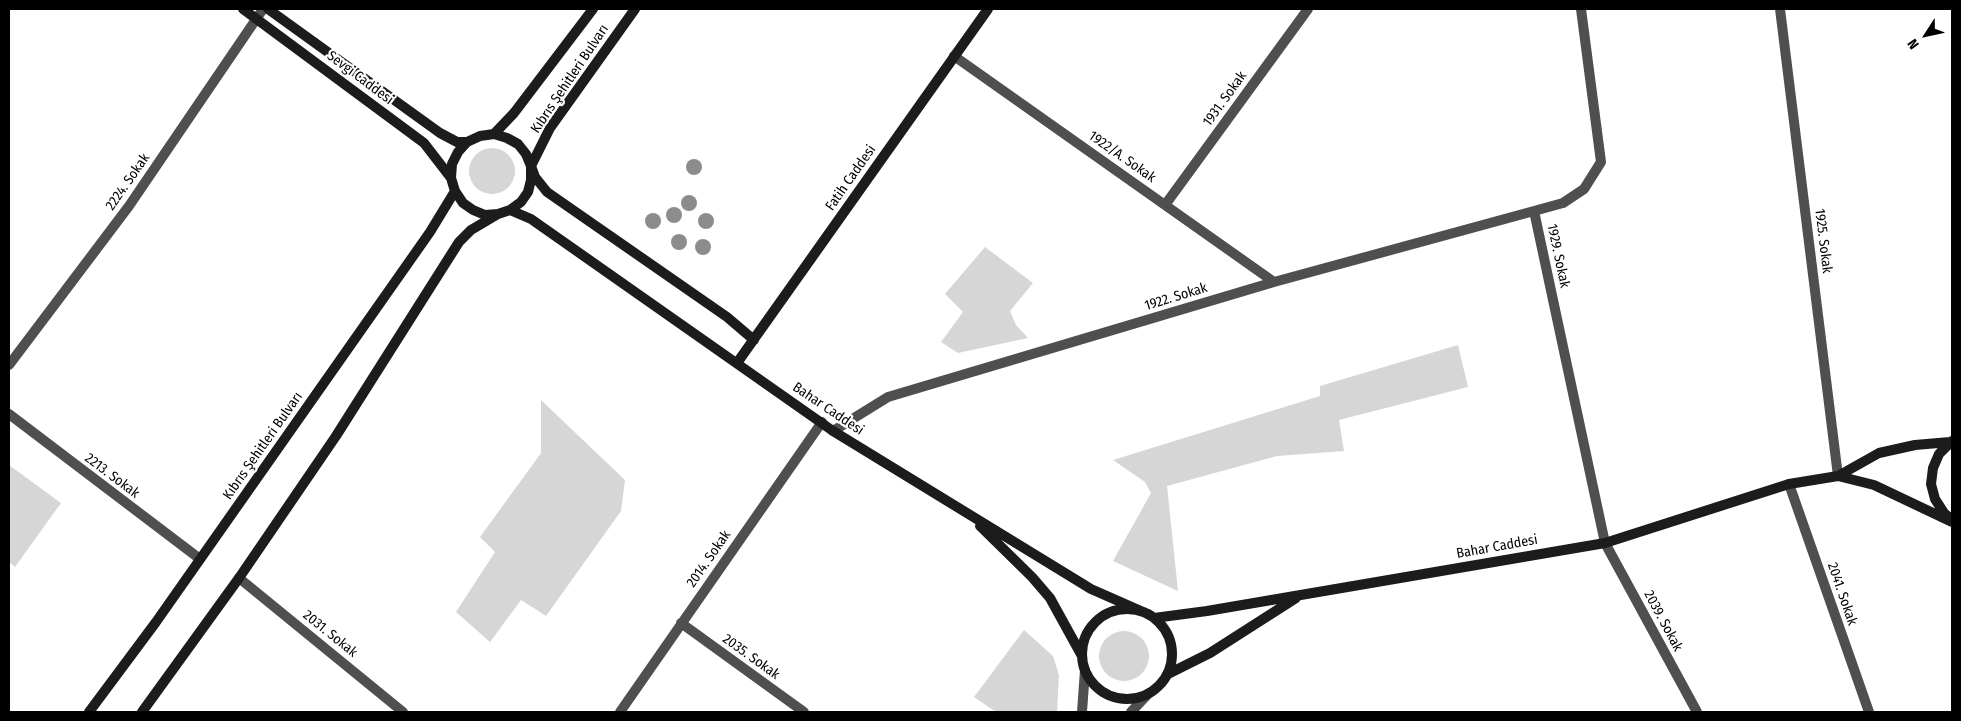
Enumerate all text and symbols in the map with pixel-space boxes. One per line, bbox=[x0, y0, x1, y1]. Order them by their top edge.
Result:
north arrow bbox=[1901, 10, 1951, 60]
street label: Kıbrıs Şehitleri Bulvarı bbox=[527, 22, 613, 136]
text: N bbox=[1904, 36, 1923, 52]
street label: Sevgi Caddesi bbox=[324, 48, 396, 108]
street label: 1931. Sokak bbox=[1199, 68, 1251, 130]
street label: 1922/A. Sokak bbox=[1085, 128, 1159, 186]
street label: Fatih Caddesi bbox=[822, 142, 880, 214]
street label: 2224. Sokak bbox=[102, 150, 154, 214]
street label: 1925. Sokak bbox=[1811, 208, 1835, 274]
street label: 1929. Sokak bbox=[1543, 222, 1573, 290]
street label: 1922. Sokak bbox=[1143, 280, 1209, 314]
street label: Bahar Caddesi bbox=[789, 379, 867, 439]
street label: Kıbrıs Şehitleri Bulvarı bbox=[220, 389, 306, 503]
street label: 2213. Sokak bbox=[81, 450, 143, 502]
street label: 2014. Sokak bbox=[683, 527, 735, 591]
street label: Bahar Caddesi bbox=[1455, 532, 1539, 562]
street label: 2041. Sokak bbox=[1823, 560, 1861, 628]
street label: 2039. Sokak bbox=[1640, 588, 1686, 654]
street label: 2031. Sokak bbox=[299, 607, 361, 661]
street label: 2035. Sokak bbox=[719, 631, 783, 683]

